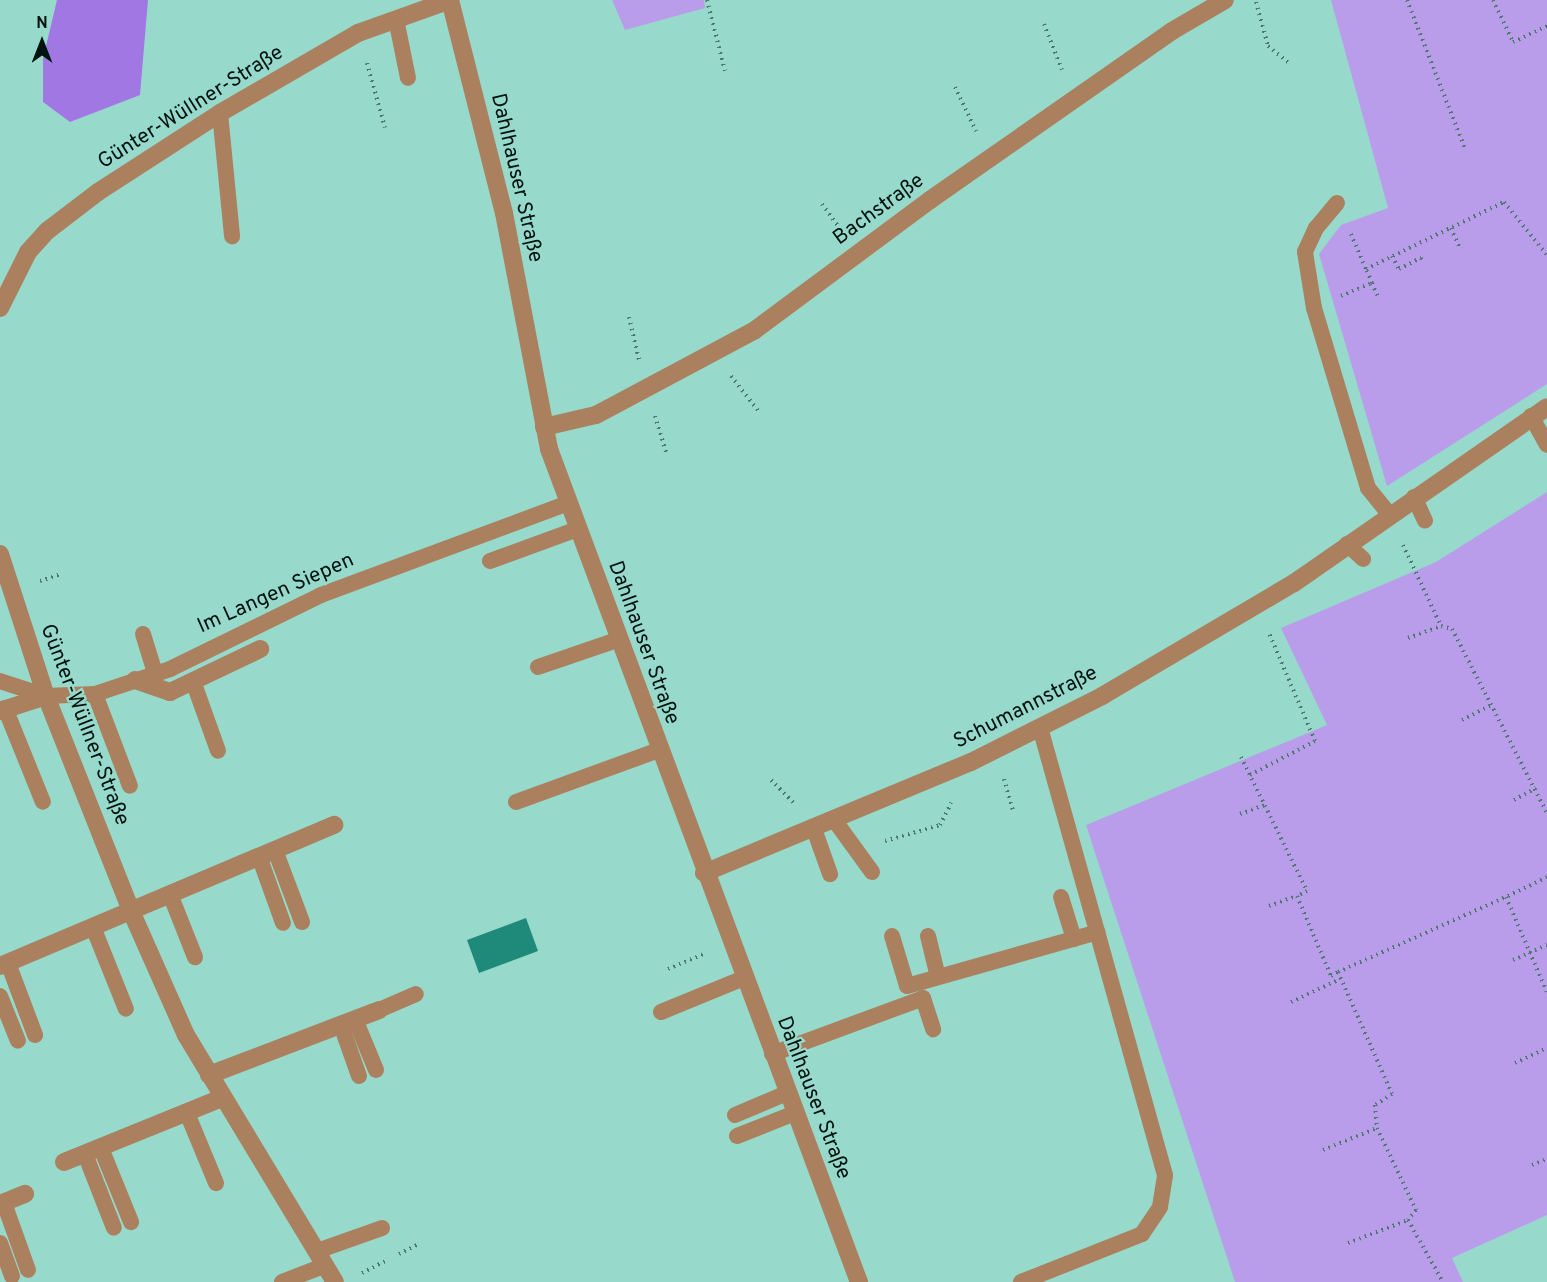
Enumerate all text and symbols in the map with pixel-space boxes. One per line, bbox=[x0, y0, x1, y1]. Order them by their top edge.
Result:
north arrow bbox=[12, 12, 72, 72]
text: N bbox=[36, 14, 48, 34]
street label: Günter-Wüllner-Straße bbox=[94, 41, 288, 175]
street label: Dahlhauser Straße bbox=[484, 91, 548, 265]
street label: Bachstraße bbox=[829, 169, 929, 251]
street label: Im Langen Siepen bbox=[194, 548, 358, 640]
street label: Dahlhauser Straße bbox=[602, 558, 684, 728]
street label: Günter-Wüllner-Straße bbox=[34, 621, 134, 829]
street label: Schumannstraße bbox=[950, 661, 1102, 755]
street label: Dahlhauser Straße bbox=[770, 1013, 856, 1183]

